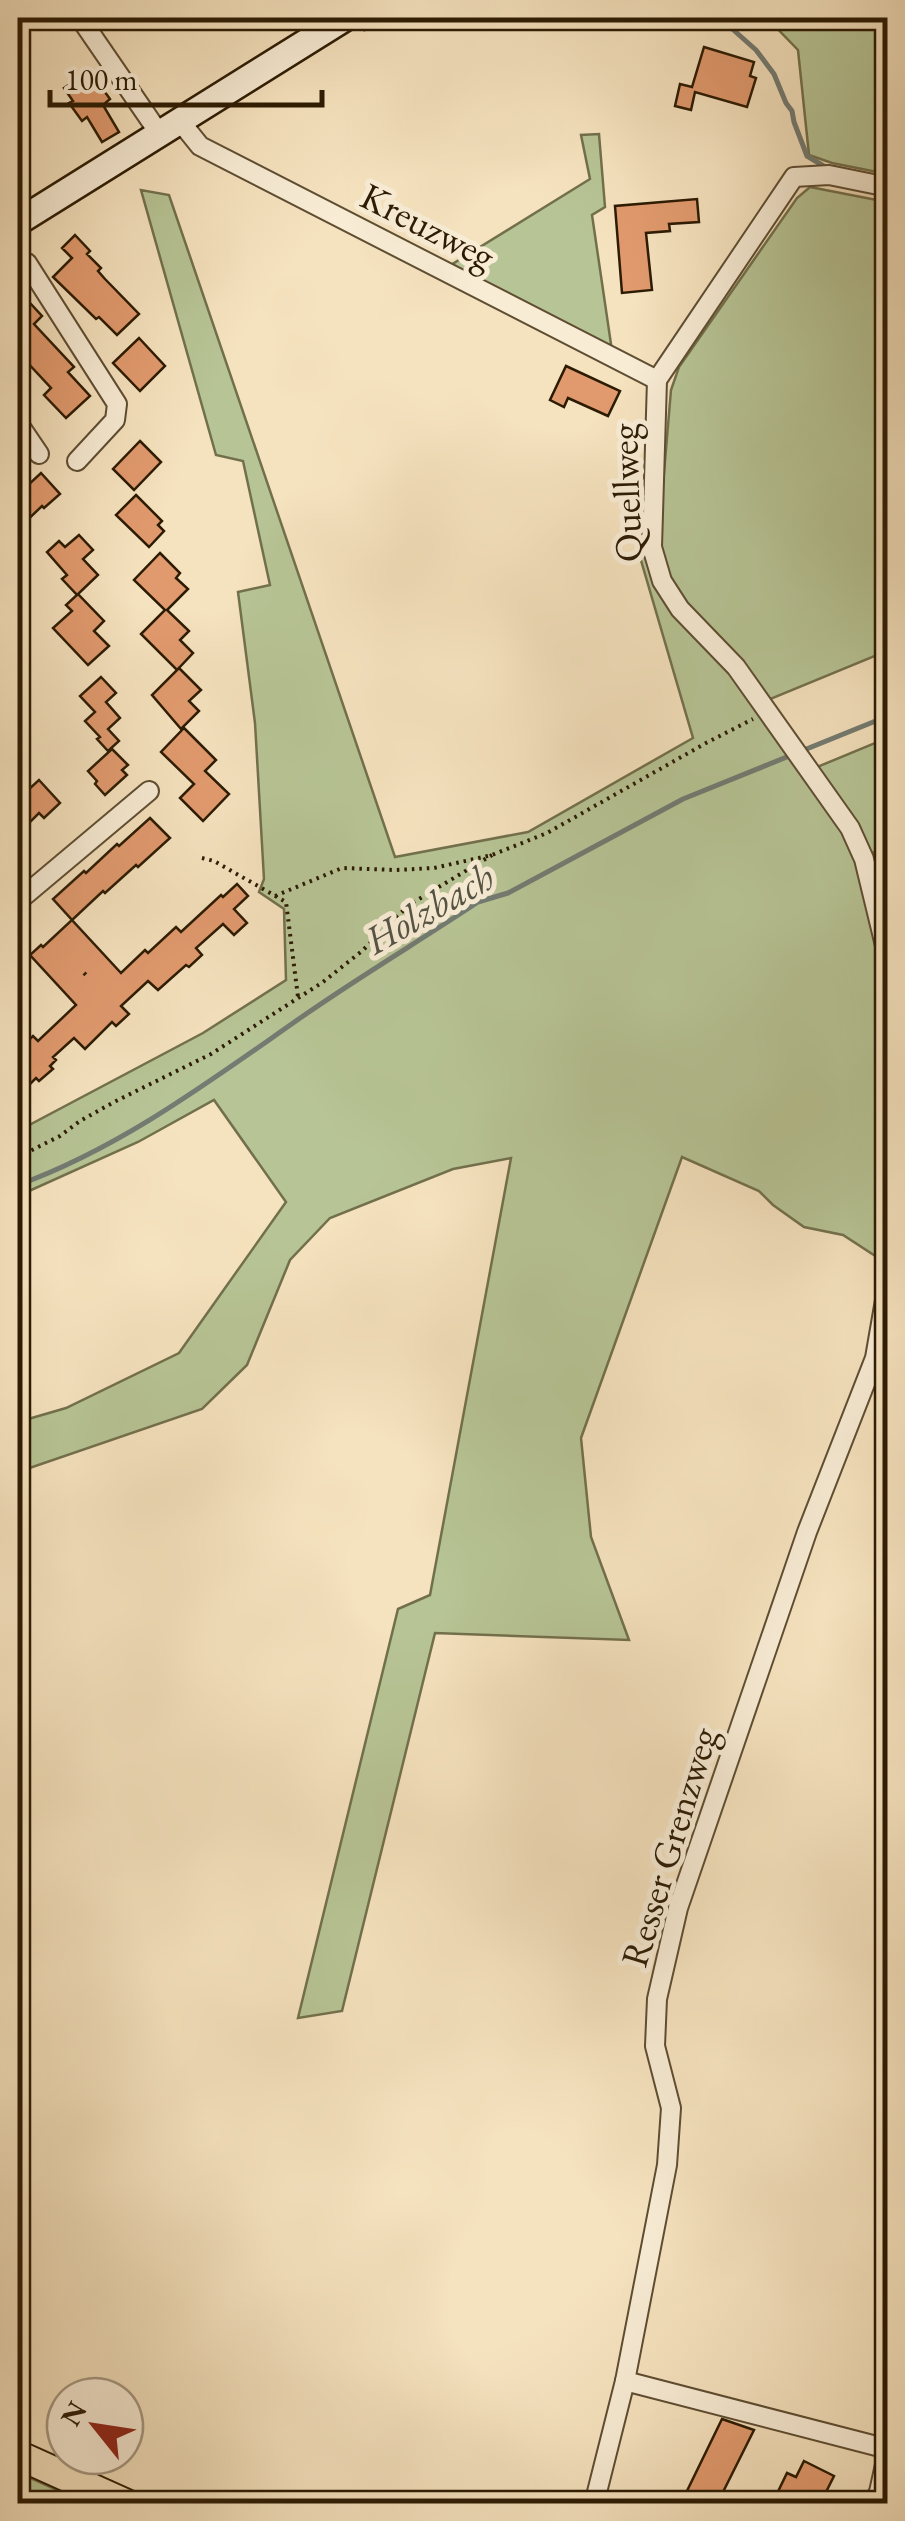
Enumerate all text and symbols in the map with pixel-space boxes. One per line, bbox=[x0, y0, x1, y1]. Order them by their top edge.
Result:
scale bar bbox=[50, 45, 322, 107]
text: 100 m bbox=[65, 60, 138, 99]
street label: Kreuzweg bbox=[353, 171, 504, 280]
street label: Quellweg bbox=[599, 422, 652, 563]
water label: Holzbach bbox=[354, 850, 503, 966]
street label: Resser Grenzweg bbox=[609, 1721, 728, 1972]
north arrow bbox=[45, 2376, 145, 2476]
text: N bbox=[52, 2394, 95, 2432]

